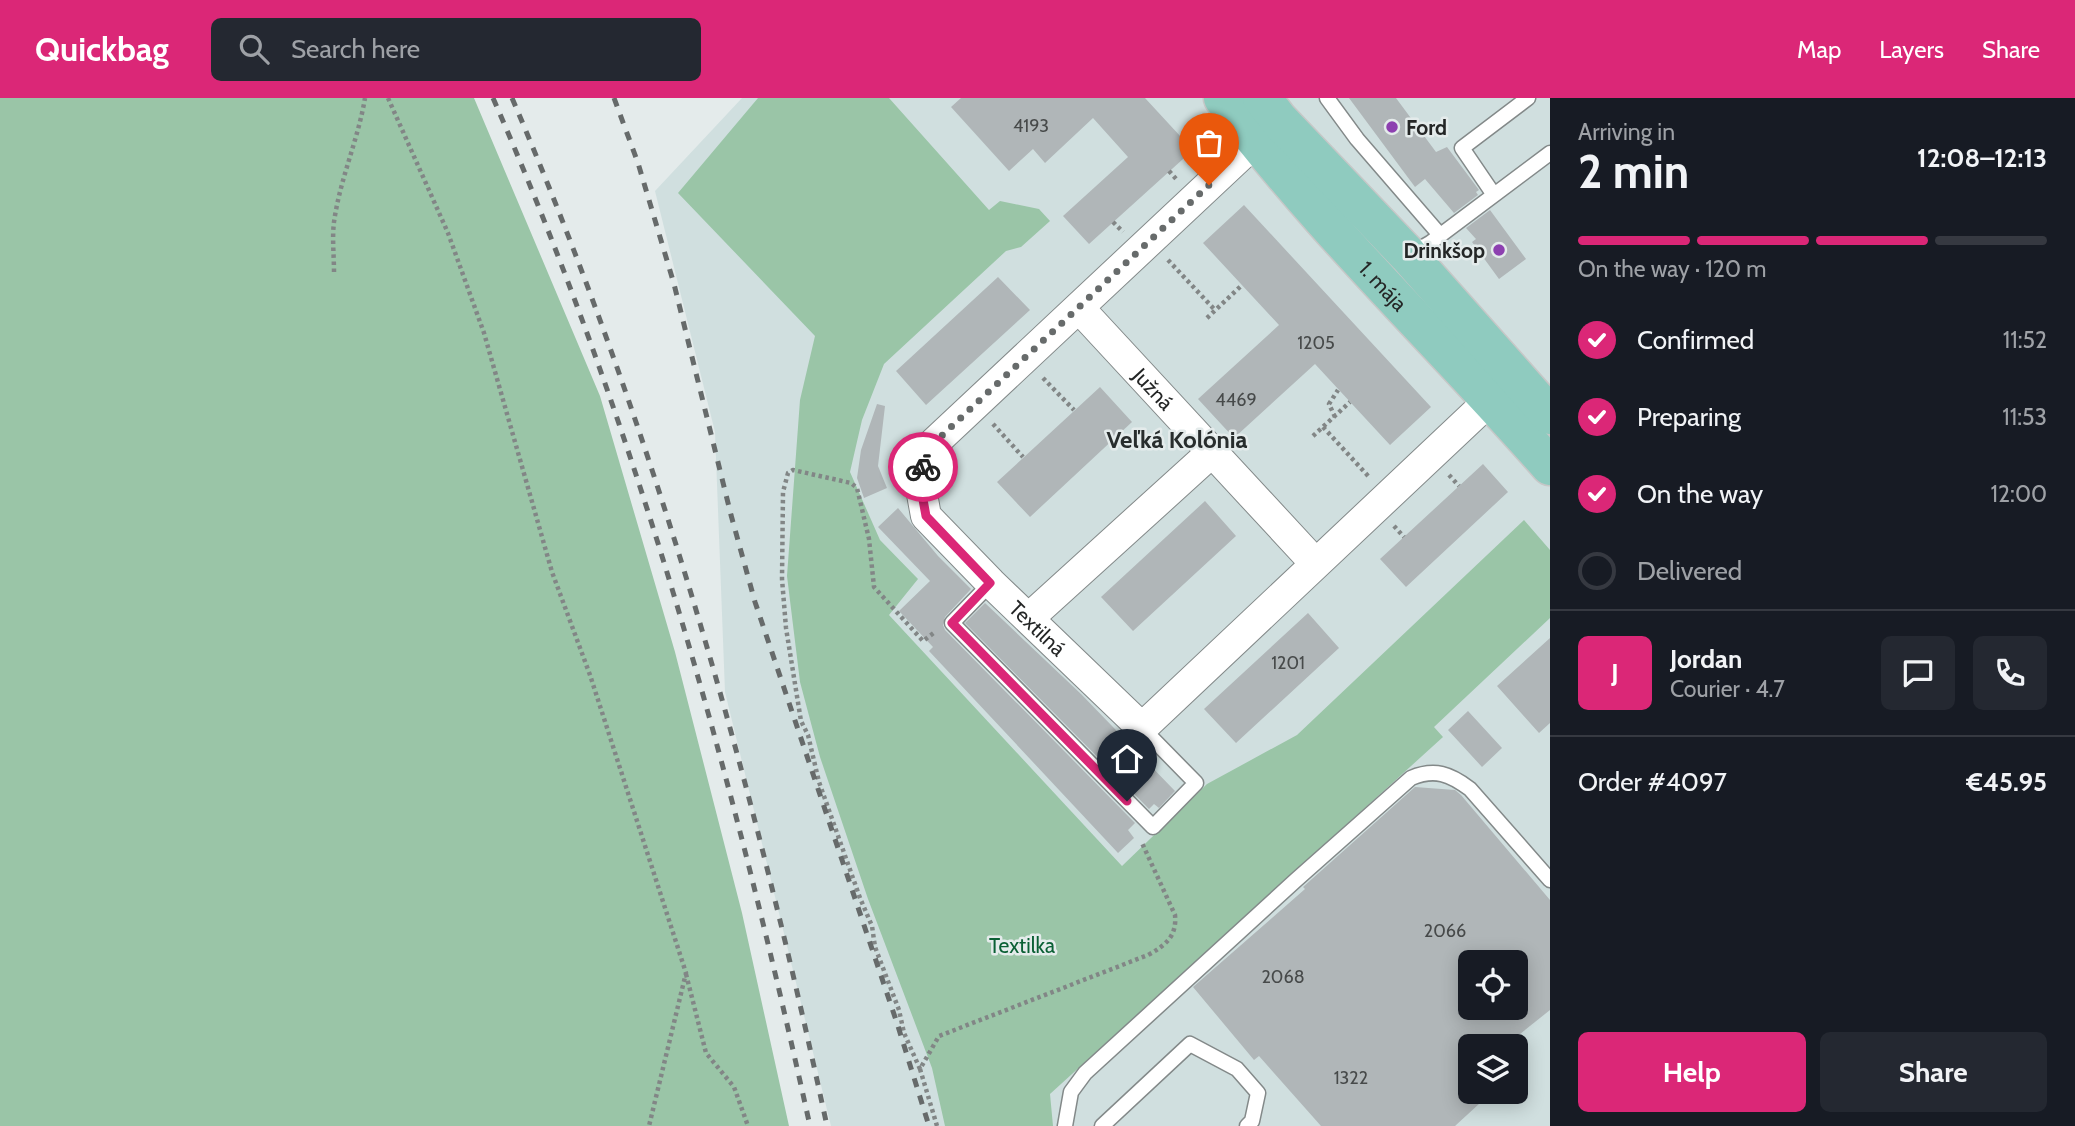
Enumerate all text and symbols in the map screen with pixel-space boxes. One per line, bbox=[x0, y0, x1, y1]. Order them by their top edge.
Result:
search box bbox=[211, 18, 701, 81]
text: Quickbag bbox=[35, 29, 169, 69]
icon: search bbox=[235, 30, 273, 68]
text: Search here bbox=[291, 33, 420, 65]
text: Map bbox=[1797, 35, 1841, 64]
text: Layers bbox=[1879, 35, 1944, 64]
text: Share bbox=[1982, 35, 2040, 64]
pin bbox=[1179, 113, 1239, 185]
house number: 4193 bbox=[1013, 115, 1049, 137]
place label: Ford bbox=[1406, 115, 1447, 140]
text: Arriving in bbox=[1578, 118, 1675, 146]
marker: Ford bbox=[1384, 119, 1400, 135]
icon: bag bbox=[1190, 124, 1228, 162]
text: 12:08–12:13 bbox=[1917, 142, 2047, 174]
text: 2 min bbox=[1578, 144, 1689, 200]
place label: Drinkšop bbox=[1403, 238, 1485, 263]
marker: Drinkšop bbox=[1491, 242, 1507, 258]
text: On the way · 120 m bbox=[1578, 255, 1766, 283]
street label: 1. mája bbox=[1354, 256, 1413, 316]
icon: check bbox=[1578, 321, 1616, 359]
text: Confirmed bbox=[1637, 324, 1754, 356]
text: 11:52 bbox=[2003, 326, 2047, 354]
house number: 1205 bbox=[1297, 332, 1335, 354]
street label: Južná bbox=[1128, 362, 1179, 415]
house number: 4469 bbox=[1215, 389, 1257, 411]
icon: check bbox=[1578, 398, 1616, 436]
text: Preparing bbox=[1637, 401, 1741, 433]
text: 11:53 bbox=[2002, 403, 2047, 431]
district label: Veľká Kolónia bbox=[1106, 425, 1248, 454]
courier bbox=[888, 432, 958, 502]
icon: bike bbox=[904, 448, 942, 486]
icon: check bbox=[1578, 475, 1616, 513]
text: On the way bbox=[1637, 478, 1763, 510]
text: 12:00 bbox=[1991, 480, 2047, 508]
text: Delivered bbox=[1637, 555, 1742, 587]
street label: Textilná bbox=[1004, 595, 1071, 661]
button: chat bbox=[1881, 636, 1955, 710]
button: phone bbox=[1973, 636, 2047, 710]
text: Jordan bbox=[1670, 643, 1742, 675]
house number: 1201 bbox=[1271, 652, 1305, 674]
text: J bbox=[1611, 657, 1619, 689]
text: Courier · 4.7 bbox=[1670, 675, 1785, 703]
pin bbox=[1097, 729, 1157, 801]
icon: home bbox=[1108, 740, 1146, 778]
text: Order #4097 bbox=[1578, 766, 1727, 798]
text: €45.95 bbox=[1966, 766, 2047, 798]
house number: 2066 bbox=[1424, 920, 1466, 942]
park label: Textilka bbox=[989, 933, 1055, 958]
map controls bbox=[1458, 950, 1528, 1104]
button: locate bbox=[1458, 950, 1528, 1020]
house number: 2068 bbox=[1261, 966, 1305, 988]
button: Help bbox=[1578, 1032, 1806, 1112]
button: Share bbox=[1820, 1032, 2047, 1112]
button: layers bbox=[1458, 1034, 1528, 1104]
house number: 1322 bbox=[1334, 1067, 1368, 1089]

